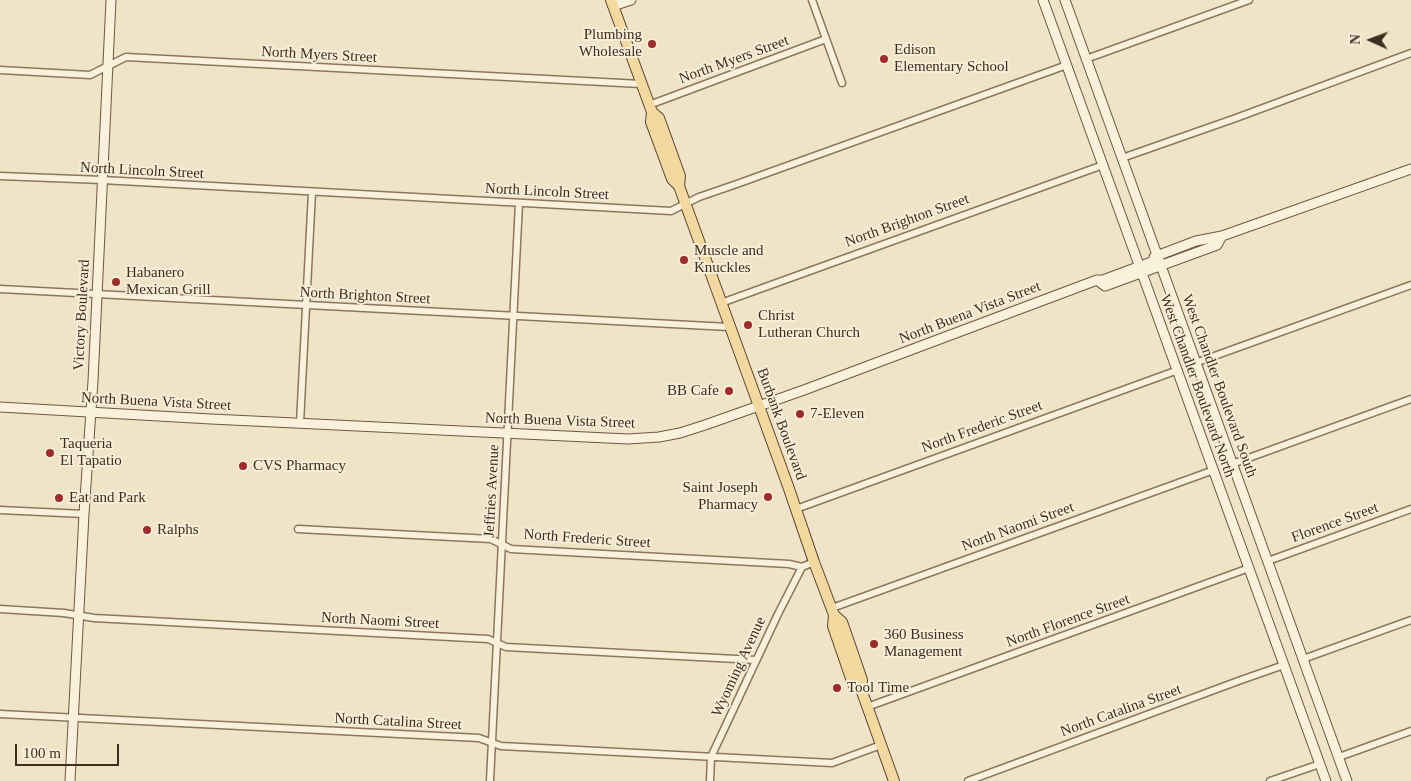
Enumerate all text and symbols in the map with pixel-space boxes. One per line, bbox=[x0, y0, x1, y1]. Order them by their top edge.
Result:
north arrow bbox=[1346, 15, 1396, 65]
place label: Plumbing Wholesale bbox=[570, 26, 642, 61]
street label: North Myers Street bbox=[670, 29, 798, 91]
text: N bbox=[1348, 34, 1363, 45]
marker: Plumbing Wholesale bbox=[646, 38, 658, 50]
place label: Edison Elementary School bbox=[894, 41, 1026, 76]
street label: North Myers Street bbox=[254, 43, 384, 67]
marker: Edison Elementary School bbox=[878, 53, 890, 65]
street label: North Lincoln Street bbox=[72, 158, 212, 184]
street label: North Lincoln Street bbox=[477, 179, 617, 205]
street label: North Brighton Street bbox=[833, 187, 981, 255]
place label: Muscle and Knuckles bbox=[694, 242, 773, 277]
street label: Victory Boulevard bbox=[70, 253, 94, 377]
marker: Muscle and Knuckles bbox=[678, 254, 690, 266]
place label: Habanero Mexican Grill bbox=[126, 264, 215, 299]
street label: North Buena Vista Street bbox=[887, 274, 1053, 352]
marker: Habanero Mexican Grill bbox=[110, 276, 122, 288]
street label: West Chandler Boulevard South bbox=[1173, 279, 1265, 493]
street label: West Chandler Boulevard North bbox=[1151, 280, 1243, 492]
street label: North Brighton Street bbox=[290, 283, 440, 309]
place label: Christ Lutheran Church bbox=[758, 307, 875, 342]
marker: Christ Lutheran Church bbox=[742, 319, 754, 331]
street label: Burbank Boulevard bbox=[750, 358, 812, 490]
place label: BB Cafe bbox=[665, 382, 719, 400]
marker: BB Cafe bbox=[723, 385, 735, 397]
street label: North Buena Vista Street bbox=[70, 389, 242, 415]
street label: North Frederic Street bbox=[910, 394, 1054, 460]
place label: 7-Eleven bbox=[810, 405, 870, 423]
marker: 7-Eleven bbox=[794, 408, 806, 420]
street label: North Buena Vista Street bbox=[475, 409, 645, 433]
place label: Taqueria El Tapatio bbox=[60, 435, 129, 470]
street label: Jeffries Avenue bbox=[480, 438, 504, 544]
marker: Taqueria El Tapatio bbox=[44, 447, 56, 459]
place label: CVS Pharmacy bbox=[253, 457, 354, 475]
marker: CVS Pharmacy bbox=[237, 460, 249, 472]
place label: Saint Joseph Pharmacy bbox=[668, 479, 758, 514]
place label: Eat and Park bbox=[69, 489, 157, 507]
marker: Saint Joseph Pharmacy bbox=[762, 491, 774, 503]
marker: Eat and Park bbox=[53, 492, 65, 504]
street label: North Naomi Street bbox=[951, 495, 1085, 559]
street label: Florence Street bbox=[1282, 497, 1388, 549]
place label: Ralphs bbox=[157, 521, 205, 539]
marker: Ralphs bbox=[141, 524, 153, 536]
street label: North Frederic Street bbox=[514, 525, 660, 553]
street label: North Florence Street bbox=[995, 587, 1141, 655]
street label: North Naomi Street bbox=[312, 608, 448, 634]
street label: Wyoming Avenue bbox=[705, 609, 773, 725]
place label: 360 Business Management bbox=[884, 626, 976, 661]
marker: 360 Business Management bbox=[868, 638, 880, 650]
street label: North Catalina Street bbox=[1049, 677, 1193, 745]
place label: Tool Time bbox=[847, 679, 916, 697]
marker: Tool Time bbox=[831, 682, 843, 694]
street label: North Catalina Street bbox=[324, 709, 472, 735]
scale bar bbox=[18, 734, 121, 766]
text: 100 m bbox=[23, 745, 61, 761]

